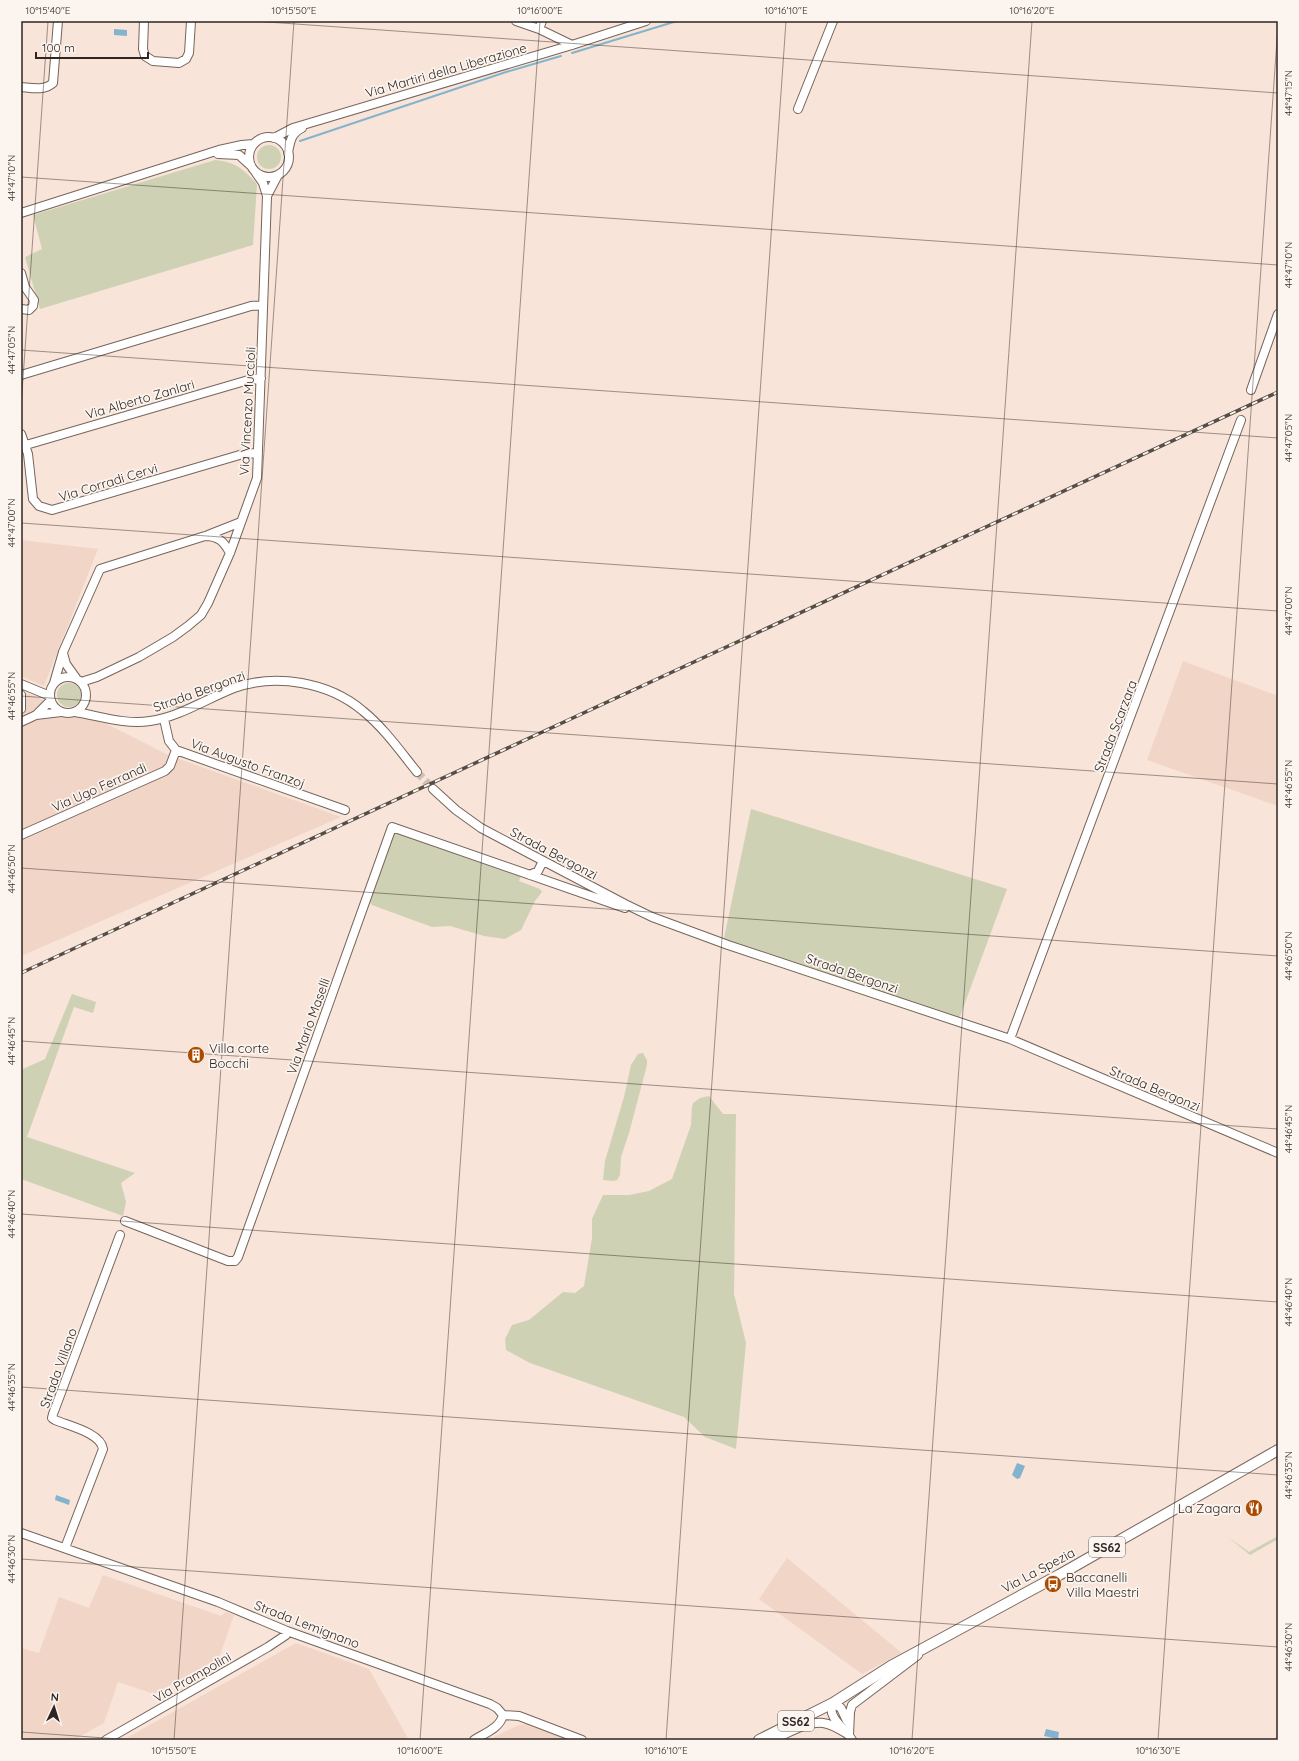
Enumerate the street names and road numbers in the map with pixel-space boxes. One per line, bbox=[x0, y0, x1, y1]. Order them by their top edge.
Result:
street label: Via Martiri della Liberazione bbox=[364, 39, 528, 101]
street label: Via Vincenzo Muccioli bbox=[236, 346, 258, 476]
street label: Via Alberto Zanlari bbox=[84, 376, 196, 422]
street label: Via Corradi Cervi bbox=[57, 459, 159, 505]
street label: Strada Bergonzi bbox=[151, 667, 247, 715]
street label: Strada Scarzara bbox=[1090, 678, 1140, 774]
street label: Via Augusto Franzoj bbox=[189, 735, 307, 791]
street label: Via Ugo Ferrandi bbox=[49, 759, 149, 815]
street label: Strada Bergonzi bbox=[508, 823, 600, 883]
street label: Strada Bergonzi bbox=[804, 950, 900, 996]
street label: Via Mario Maselli bbox=[283, 976, 333, 1076]
street label: Strada Bergonzi bbox=[1107, 1062, 1203, 1114]
street label: Strada Villano bbox=[36, 1325, 80, 1410]
road number: SS62 bbox=[1089, 1537, 1125, 1557]
street label: Via La Spezia bbox=[999, 1544, 1077, 1596]
street label: Strada Lemignano bbox=[252, 1597, 362, 1652]
street label: Via Prampolini bbox=[150, 1648, 234, 1706]
road number: SS62 bbox=[778, 1711, 814, 1731]

